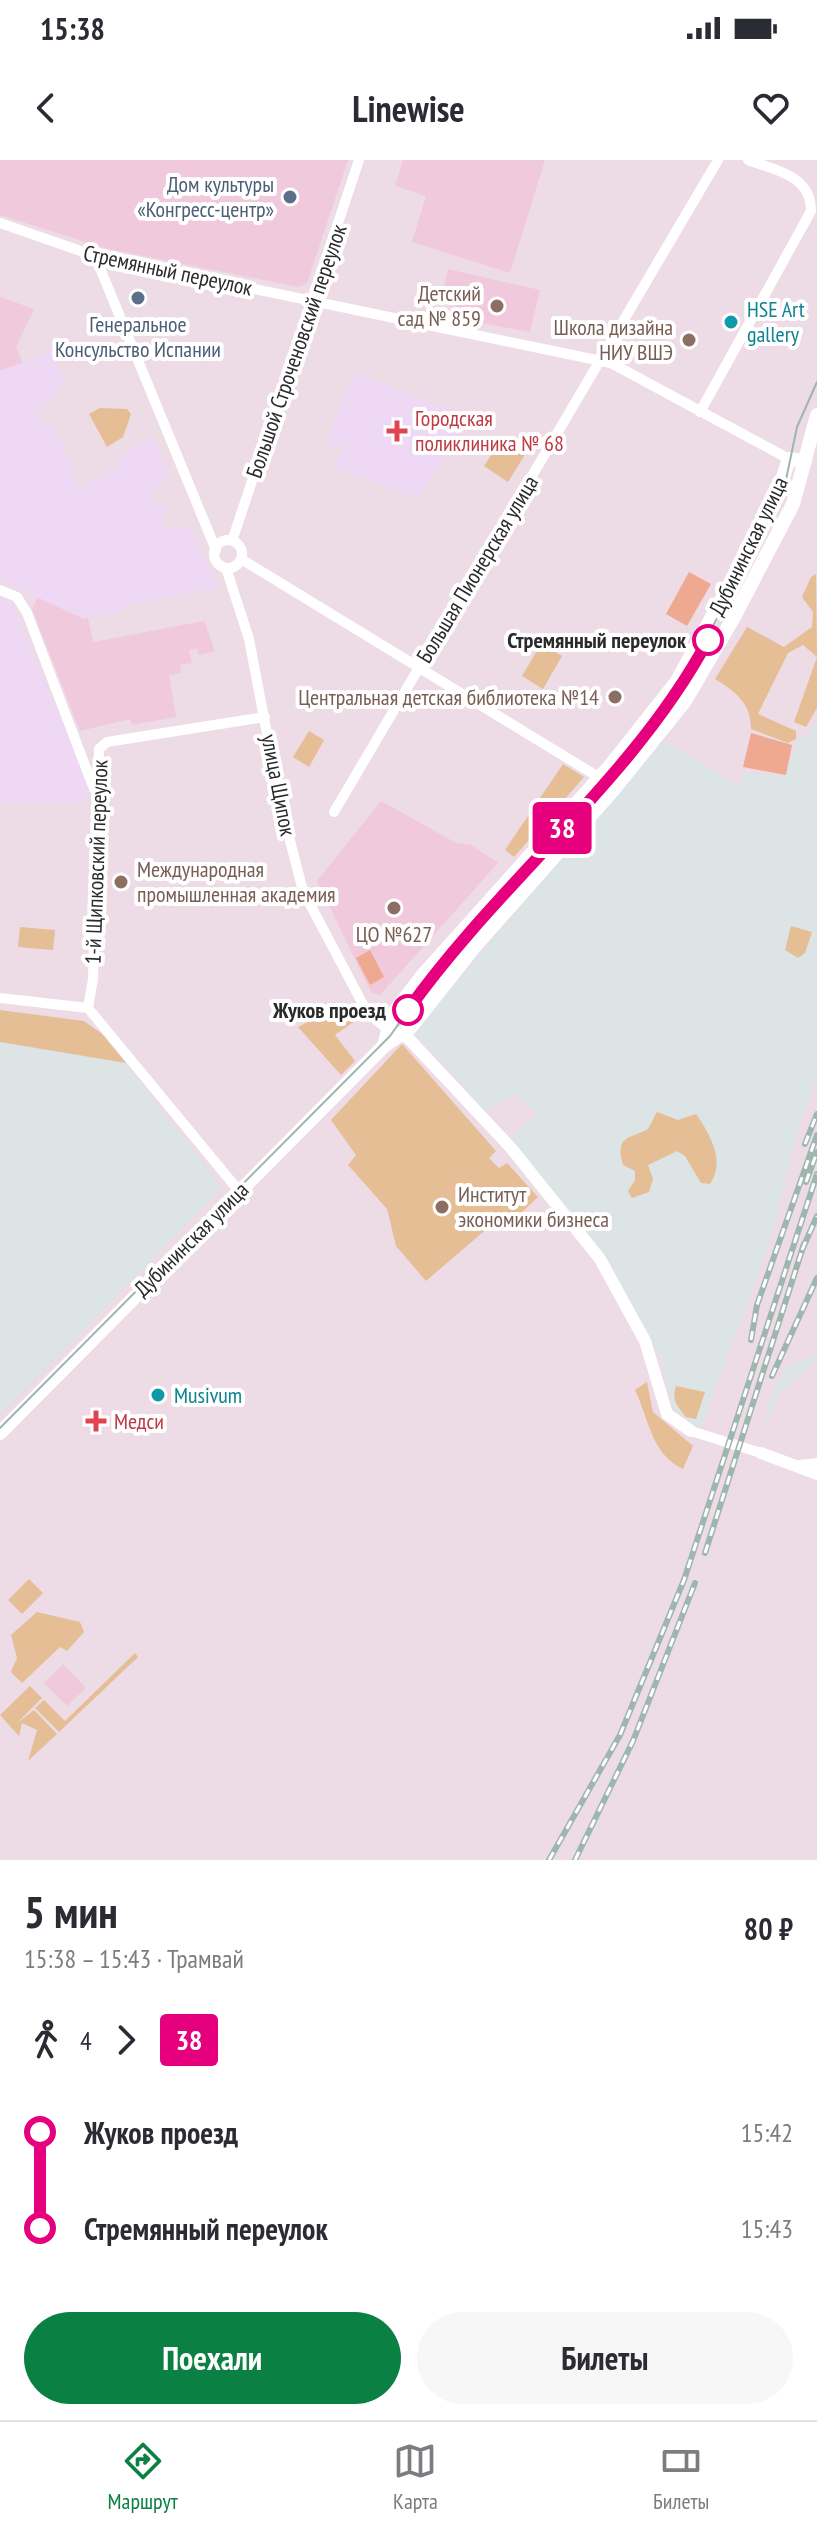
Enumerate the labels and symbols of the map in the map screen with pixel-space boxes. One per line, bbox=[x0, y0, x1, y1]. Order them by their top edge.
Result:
place label: Дом культуры «Конгресс-центр» bbox=[137, 170, 274, 223]
marker: Дом культуры «Конгресс-центр» bbox=[281, 188, 299, 206]
street label: Большой Строченовский переулок bbox=[239, 220, 353, 482]
street label: Стремянный переулок bbox=[81, 238, 255, 302]
place label: Детский сад № 859 bbox=[398, 279, 481, 332]
marker: Генеральное Консульство Испании bbox=[129, 289, 147, 307]
place label: HSE Art gallery bbox=[747, 295, 805, 348]
marker: Детский сад № 859 bbox=[488, 297, 506, 315]
place label: Генеральное Консульство Испании bbox=[55, 310, 221, 363]
place label: Школа дизайна НИУ ВШЭ bbox=[554, 313, 673, 366]
marker: HSE Art gallery bbox=[722, 313, 740, 331]
marker: Школа дизайна НИУ ВШЭ bbox=[680, 331, 698, 349]
place label: Городская поликлиника № 68 bbox=[415, 404, 564, 457]
marker: Городская поликлиника № 68 bbox=[386, 420, 408, 442]
street label: Большая Пионерская улица bbox=[410, 470, 544, 668]
street label: Дубининская улица bbox=[702, 472, 794, 620]
marker: Стремянный переулок bbox=[693, 625, 723, 655]
place label: Стремянный переулок bbox=[507, 626, 687, 654]
place label: Центральная детская библиотека №14 bbox=[298, 683, 599, 711]
marker: Центральная детская библиотека №14 bbox=[606, 688, 624, 706]
street label: улица Щипок bbox=[255, 732, 303, 839]
street label: 1-й Щипковский переулок bbox=[78, 759, 114, 965]
line badge: 38 bbox=[526, 802, 598, 854]
place label: Международная промышленная академия bbox=[137, 855, 336, 908]
marker: Международная промышленная академия bbox=[112, 873, 130, 891]
marker: ЦО №627 bbox=[385, 899, 403, 917]
place label: ЦО №627 bbox=[356, 920, 432, 948]
marker: Жуков проезд bbox=[393, 995, 423, 1025]
place label: Жуков проезд bbox=[272, 996, 387, 1024]
street label: Дубининская улица bbox=[128, 1176, 254, 1302]
place label: Институт экономики бизнеса bbox=[458, 1180, 609, 1233]
marker: Институт экономики бизнеса bbox=[433, 1198, 451, 1216]
place label: Musivum bbox=[174, 1381, 242, 1409]
marker: Musivum bbox=[149, 1386, 167, 1404]
place label: Медси bbox=[114, 1407, 164, 1435]
marker: Медси bbox=[85, 1410, 107, 1432]

